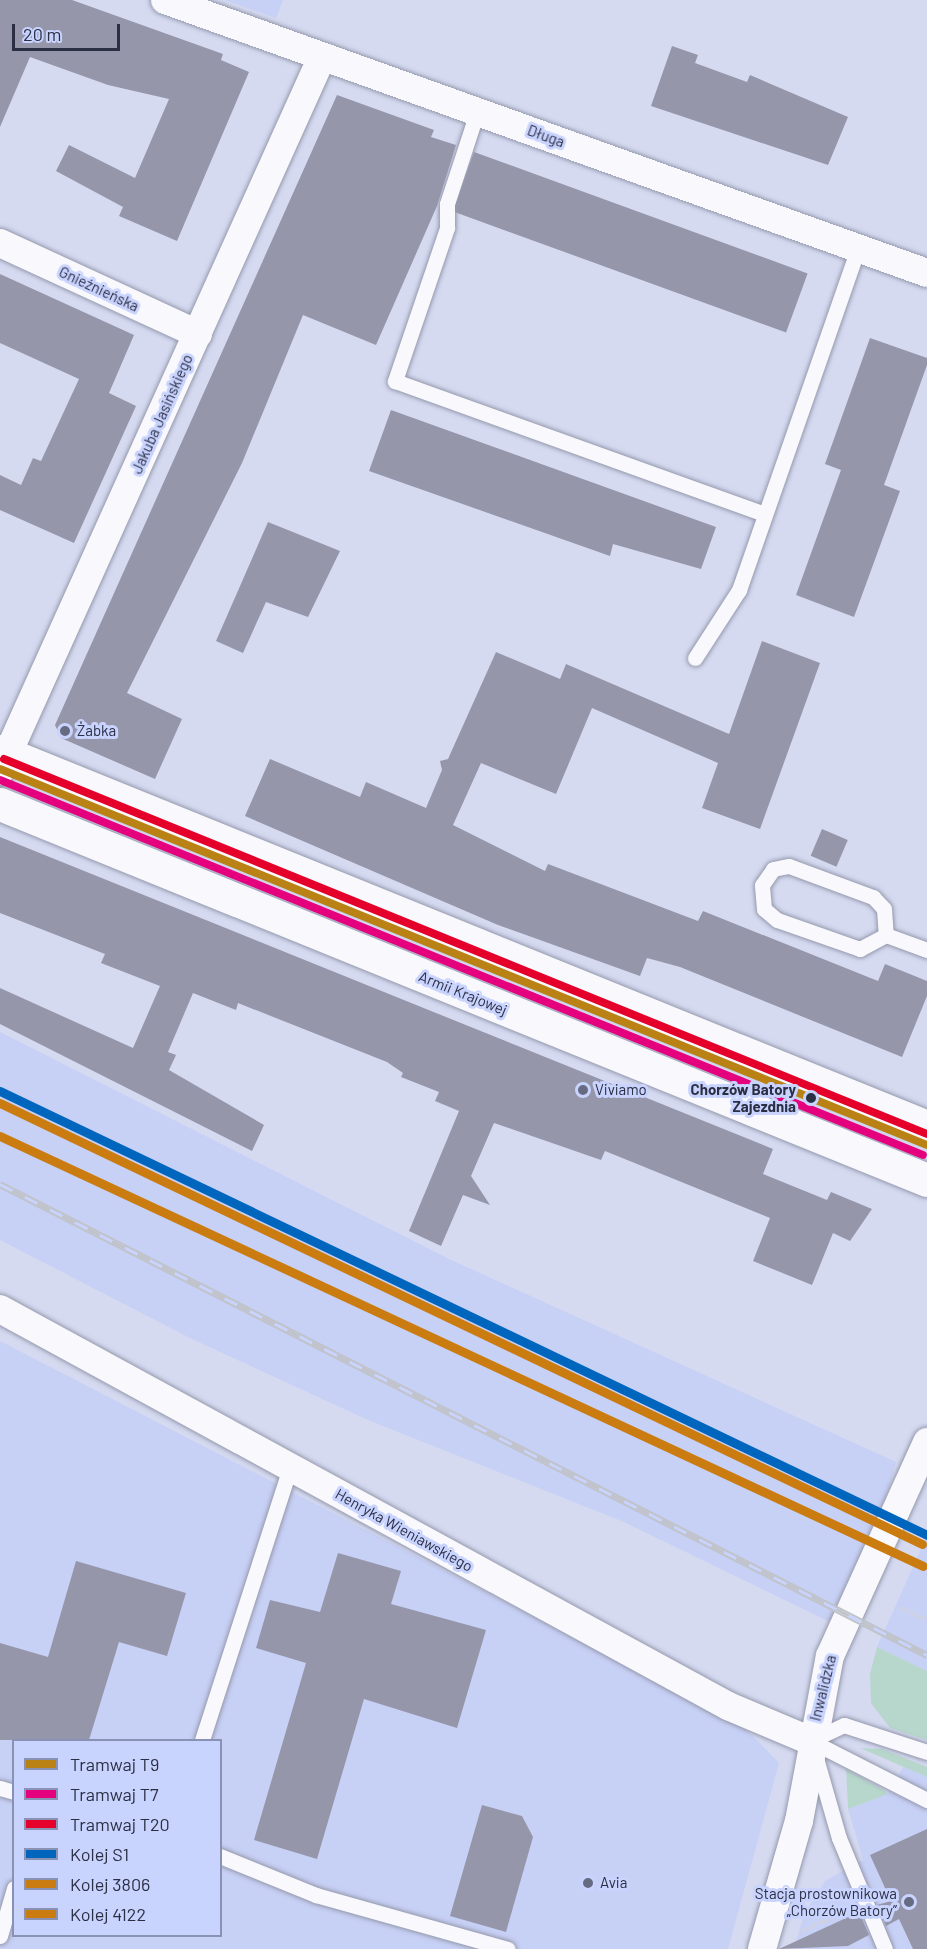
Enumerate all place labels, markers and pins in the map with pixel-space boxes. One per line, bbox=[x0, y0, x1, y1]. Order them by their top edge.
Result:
place label: Żabka bbox=[77, 722, 116, 740]
marker: Żabka bbox=[58, 724, 72, 738]
place label: Chorzów Batory Zajezdnia bbox=[691, 1080, 796, 1115]
place label: Viviamo bbox=[595, 1081, 647, 1099]
marker: Viviamo bbox=[576, 1083, 590, 1097]
marker: Chorzów Batory Zajezdnia bbox=[801, 1088, 821, 1108]
place label: Avia bbox=[600, 1874, 627, 1892]
marker: Avia bbox=[581, 1876, 595, 1890]
place label: Stacja prostownikowa „Chorzów Batory” bbox=[755, 1884, 897, 1919]
marker: Stacja prostownikowa „Chorzów Batory” bbox=[902, 1895, 916, 1909]

